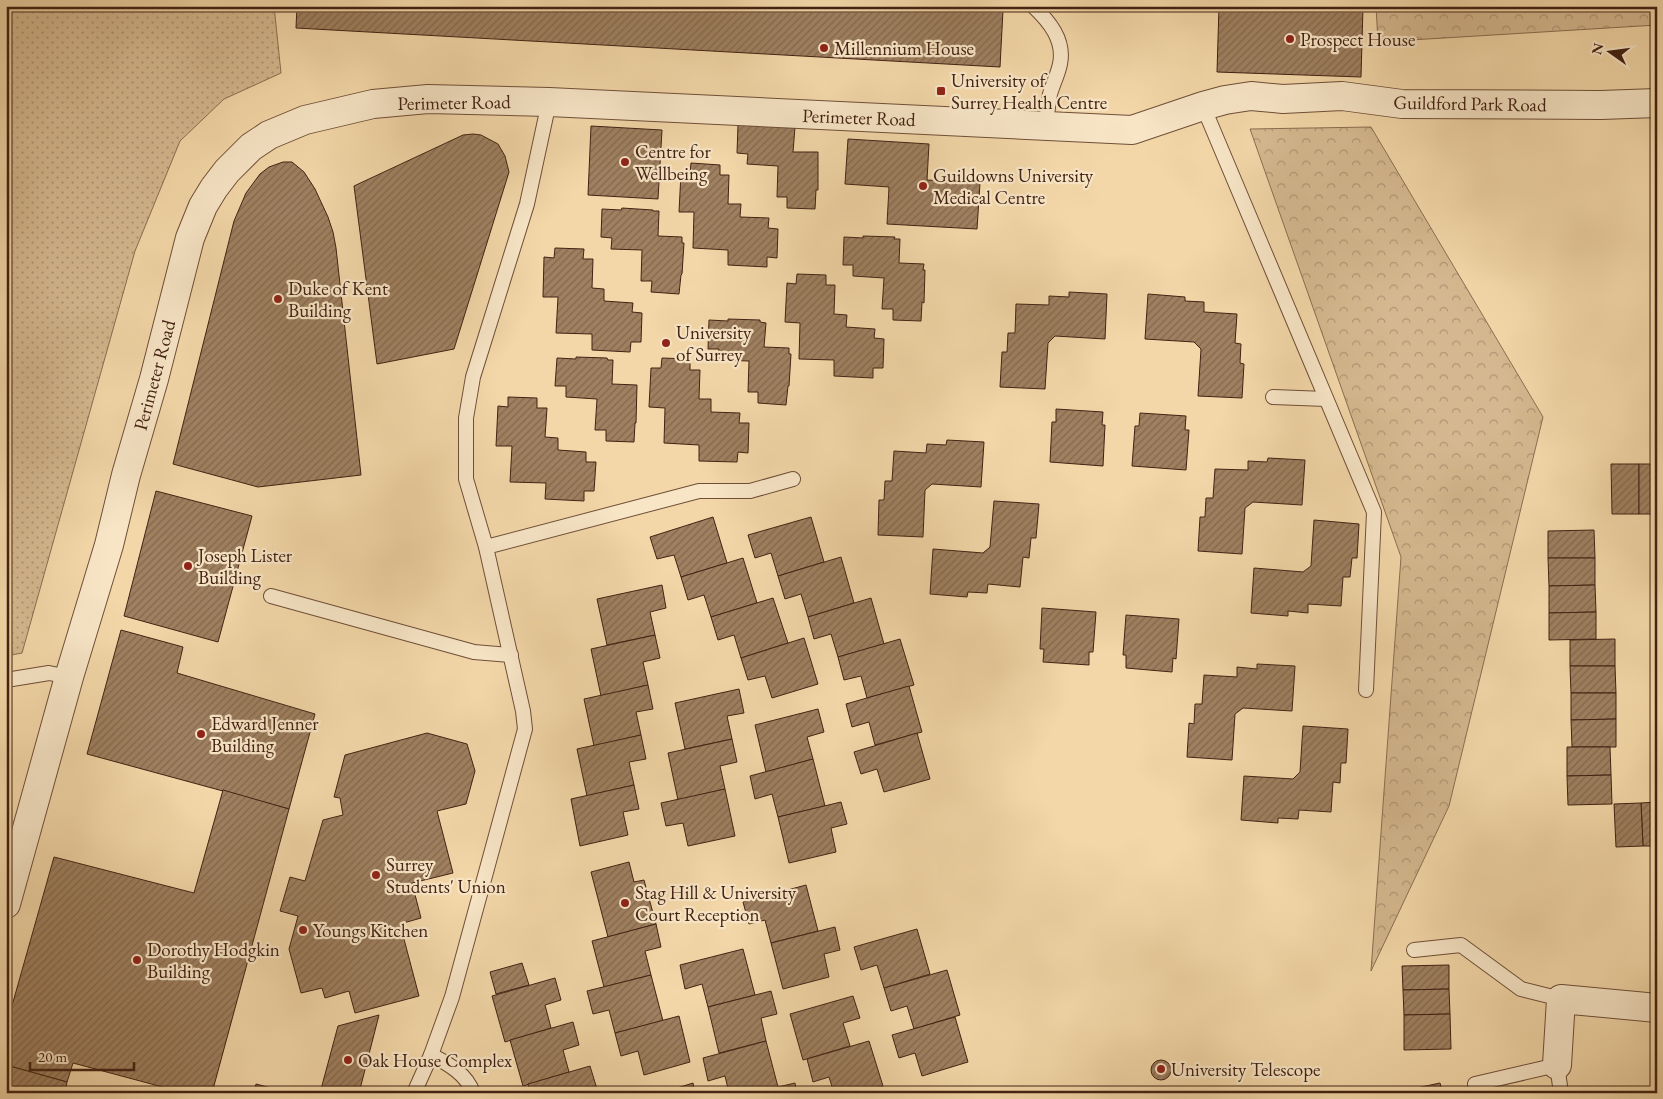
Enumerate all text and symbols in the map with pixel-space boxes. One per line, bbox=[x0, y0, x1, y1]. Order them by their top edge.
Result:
place label: Prospect House bbox=[1300, 27, 1415, 52]
north arrow bbox=[1586, 28, 1636, 78]
marker: Prospect House bbox=[1284, 33, 1296, 45]
place label: Millennium House bbox=[834, 36, 974, 61]
text: N bbox=[1587, 41, 1608, 57]
marker: Millennium House bbox=[818, 42, 830, 54]
place label: University of Surrey Health Centre bbox=[951, 68, 1107, 115]
marker: University of Surrey Health Centre bbox=[935, 85, 947, 97]
street label: Perimeter Road bbox=[397, 89, 511, 116]
street label: Guildford Park Road bbox=[1393, 90, 1547, 117]
street label: Perimeter Road bbox=[802, 103, 916, 132]
place label: Centre for Wellbeing bbox=[635, 139, 711, 186]
marker: Centre for Wellbeing bbox=[619, 156, 631, 168]
place label: Guildowns University Medical Centre bbox=[933, 163, 1094, 210]
marker: Guildowns University Medical Centre bbox=[917, 180, 929, 192]
place label: Duke of Kent Building bbox=[288, 276, 388, 323]
marker: Duke of Kent Building bbox=[272, 293, 284, 305]
street label: Perimeter Road bbox=[128, 317, 181, 433]
place label: University of Surrey bbox=[676, 320, 752, 367]
marker: University of Surrey bbox=[660, 337, 672, 349]
place label: Joseph Lister Building bbox=[196, 543, 293, 590]
marker: Joseph Lister Building bbox=[182, 560, 194, 572]
place label: Edward Jenner Building bbox=[211, 711, 319, 758]
marker: Edward Jenner Building bbox=[195, 728, 207, 740]
place label: Surrey Students' Union bbox=[386, 852, 506, 899]
marker: Surrey Students' Union bbox=[370, 869, 382, 881]
place label: Stag Hill & University Court Reception bbox=[635, 880, 797, 927]
marker: Stag Hill & University Court Reception bbox=[619, 897, 631, 909]
place label: Youngs Kitchen bbox=[313, 918, 428, 943]
marker: Youngs Kitchen bbox=[297, 924, 309, 936]
place label: Dorothy Hodgkin Building bbox=[147, 937, 280, 984]
marker: Dorothy Hodgkin Building bbox=[131, 954, 143, 966]
scale bar bbox=[30, 1039, 134, 1071]
text: 20 m bbox=[38, 1047, 67, 1066]
place label: Oak House Complex bbox=[358, 1048, 513, 1073]
marker: Oak House Complex bbox=[342, 1054, 354, 1066]
place label: University Telescope bbox=[1171, 1057, 1320, 1082]
marker: University Telescope bbox=[1155, 1063, 1167, 1075]

